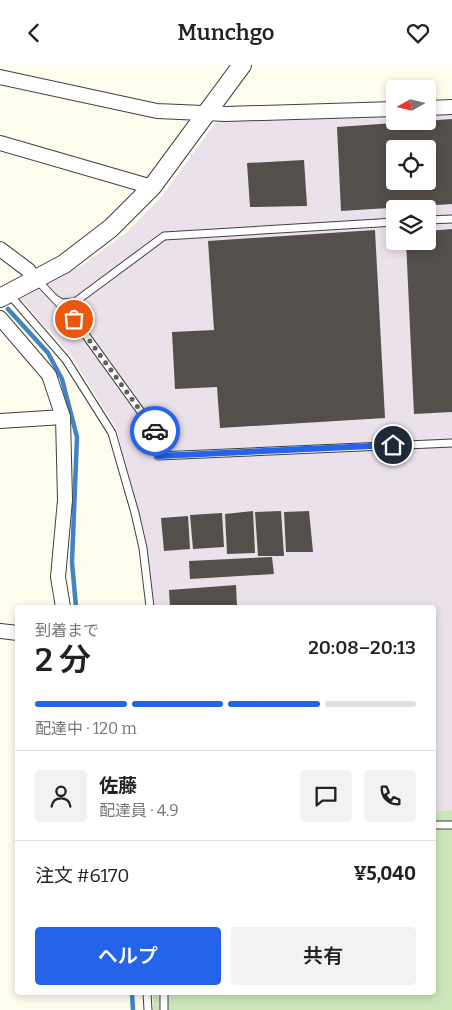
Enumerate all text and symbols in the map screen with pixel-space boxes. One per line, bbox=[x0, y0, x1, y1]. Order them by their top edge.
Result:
icon: back bbox=[20, 19, 48, 47]
text: Munchgo bbox=[177, 19, 275, 46]
icon: heart bbox=[404, 19, 432, 47]
north arrow bbox=[386, 80, 436, 130]
map controls bbox=[386, 80, 436, 250]
button: locate bbox=[386, 140, 436, 190]
button: layers bbox=[386, 200, 436, 250]
pin bbox=[53, 298, 95, 340]
icon: bag bbox=[60, 305, 88, 333]
courier bbox=[130, 406, 180, 456]
icon: car bbox=[141, 417, 169, 445]
pin bbox=[372, 424, 414, 466]
icon: home bbox=[379, 431, 407, 459]
text: 到着まで bbox=[35, 621, 99, 640]
text: 20:08–20:13 bbox=[308, 636, 416, 659]
text: 2 分 bbox=[35, 641, 91, 679]
text: 配達中 · 120 m bbox=[35, 719, 137, 738]
button: person bbox=[35, 770, 87, 822]
button: chat bbox=[300, 770, 352, 822]
button: phone bbox=[364, 770, 416, 822]
text: 佐藤 bbox=[99, 774, 137, 797]
text: 配達員 · 4.9 bbox=[99, 801, 179, 820]
text: ¥5,040 bbox=[353, 862, 416, 885]
text: 注文 #6170 bbox=[35, 864, 129, 887]
button: ヘルプ bbox=[35, 927, 221, 985]
button: 共有 bbox=[231, 927, 416, 985]

